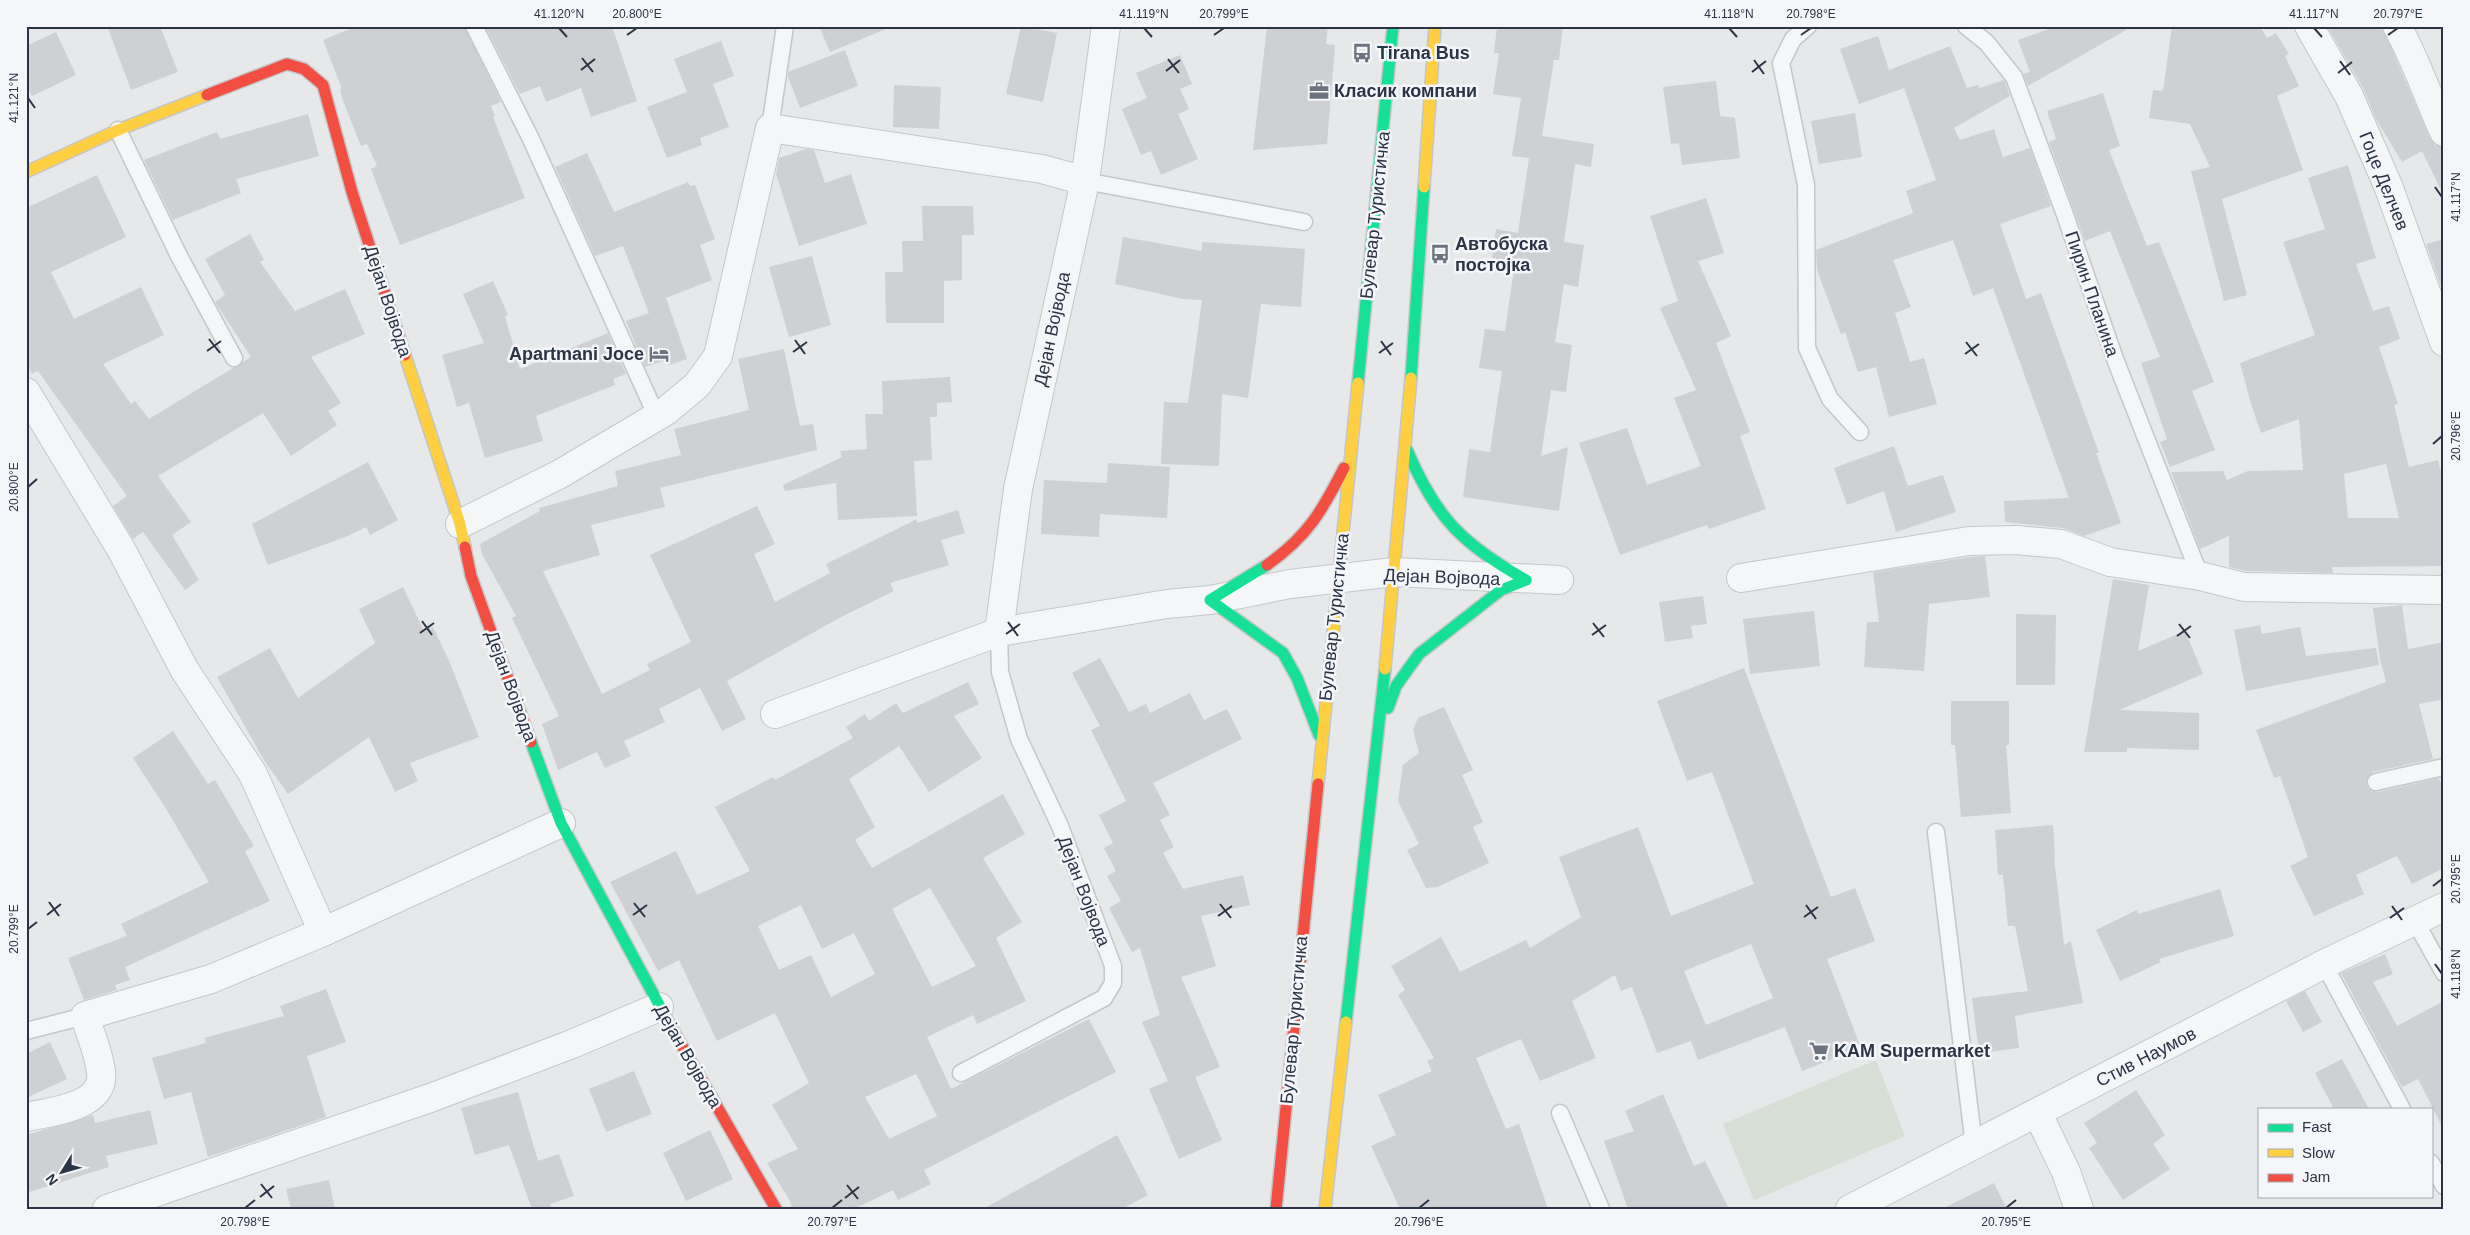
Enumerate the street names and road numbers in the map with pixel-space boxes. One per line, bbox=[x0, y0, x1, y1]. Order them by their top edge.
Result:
street label: Булевар Туристичка bbox=[1356, 129, 1394, 300]
street label: Гоце Делчев bbox=[2355, 129, 2413, 233]
street label: Пирин Планина bbox=[2061, 229, 2123, 360]
street label: Дејан Војвода bbox=[360, 242, 416, 360]
street label: Дејан Војвода bbox=[1030, 269, 1074, 388]
street label: Булевар Туристичка bbox=[1315, 531, 1353, 702]
street label: Дејан Војвода bbox=[1383, 565, 1502, 589]
street label: Дејан Војвода bbox=[482, 628, 541, 745]
street label: Дејан Војвода bbox=[1054, 833, 1115, 950]
street label: Булевар Туристичка bbox=[1277, 934, 1311, 1105]
street label: Дејан Војвода bbox=[650, 1000, 726, 1112]
street label: Стив Наумов bbox=[2093, 1023, 2199, 1091]

